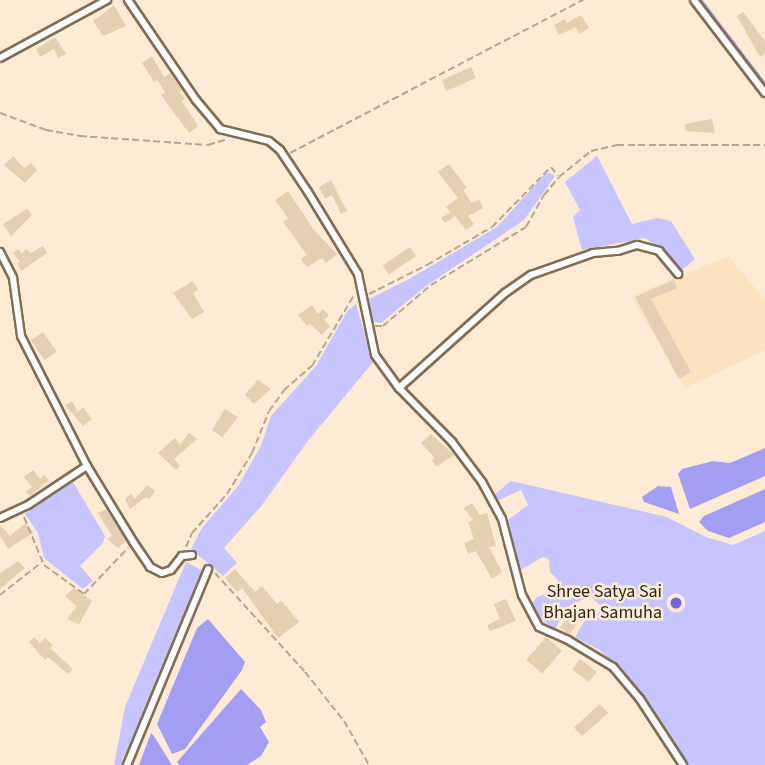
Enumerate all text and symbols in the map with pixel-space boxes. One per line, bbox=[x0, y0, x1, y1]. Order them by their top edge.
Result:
place label: Shree Satya Sai Bhajan Samuha bbox=[543, 582, 662, 624]
marker: Shree Satya Sai Bhajan Samuha bbox=[668, 595, 684, 611]

